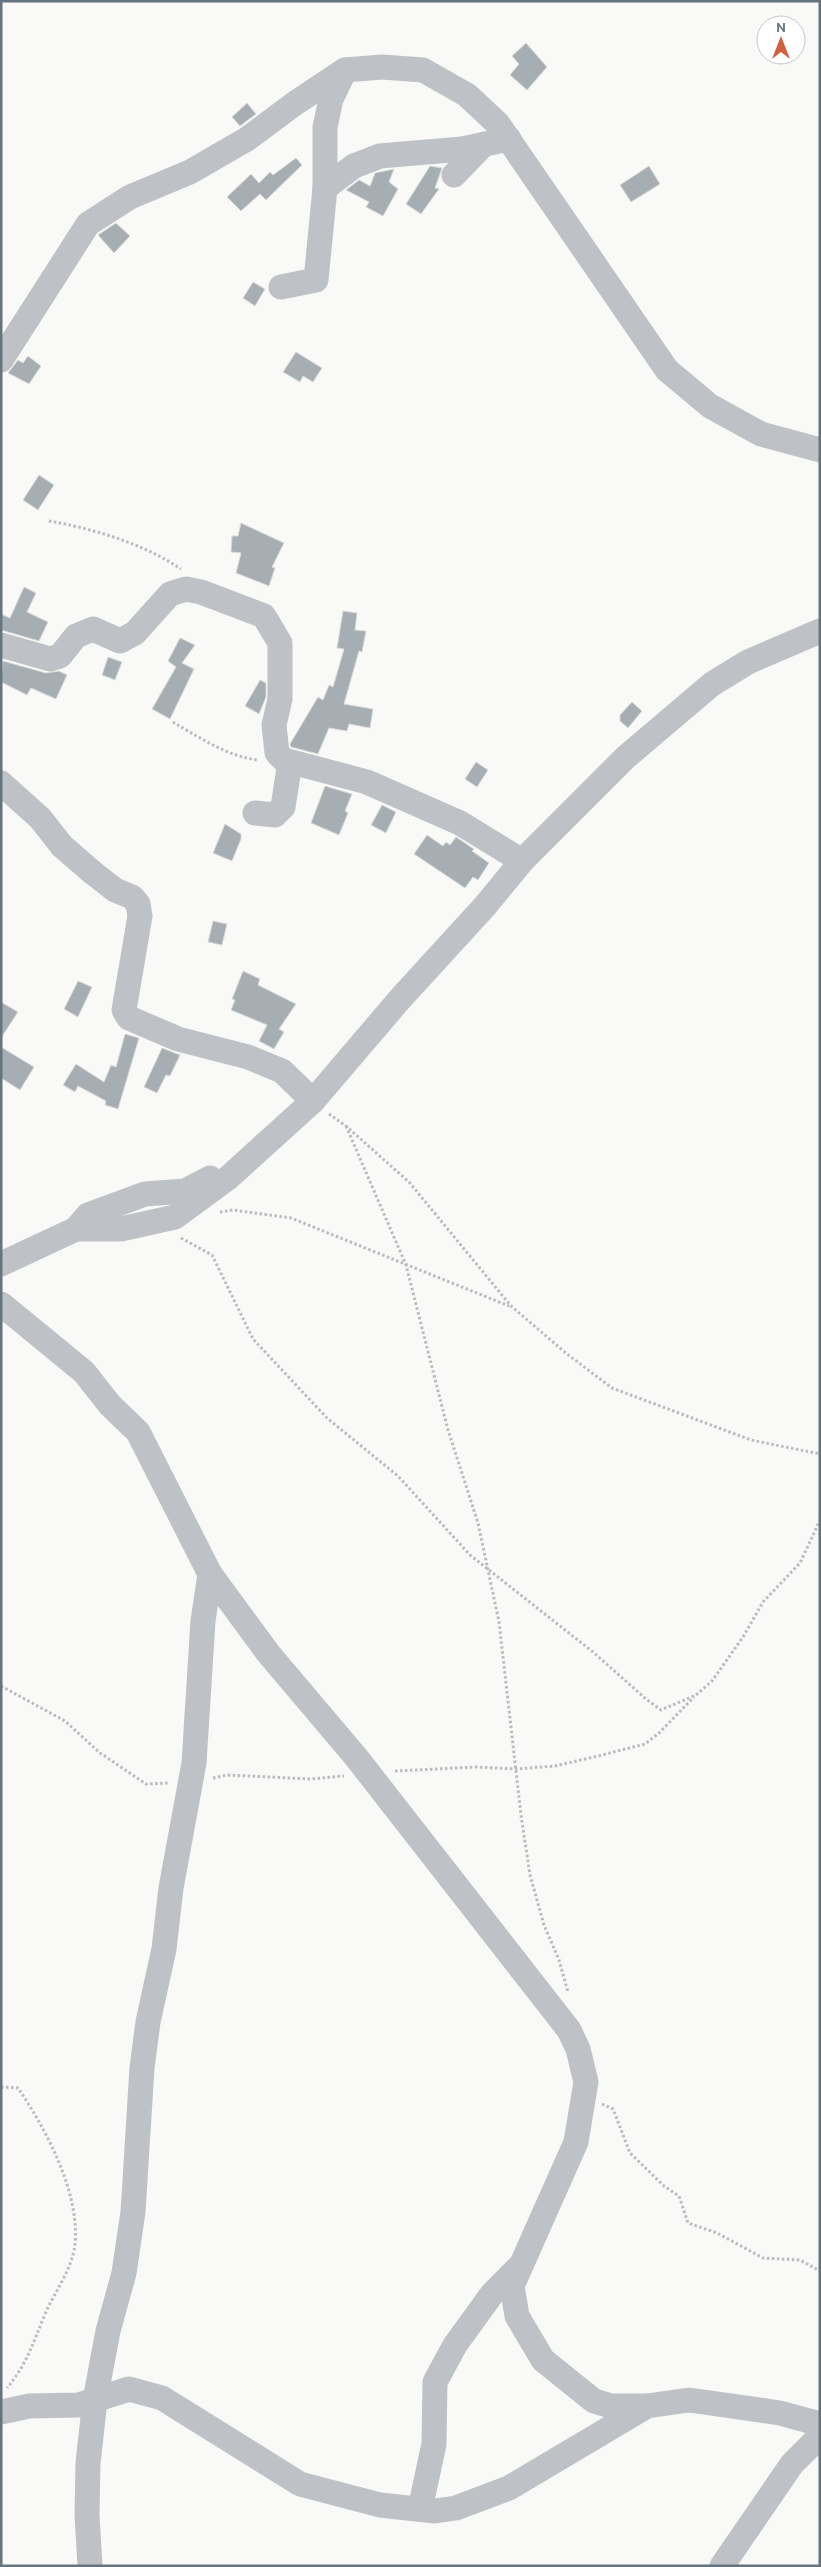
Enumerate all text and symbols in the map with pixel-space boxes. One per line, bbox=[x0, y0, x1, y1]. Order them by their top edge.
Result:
north arrow bbox=[756, 15, 806, 65]
text: N bbox=[776, 20, 786, 37]

